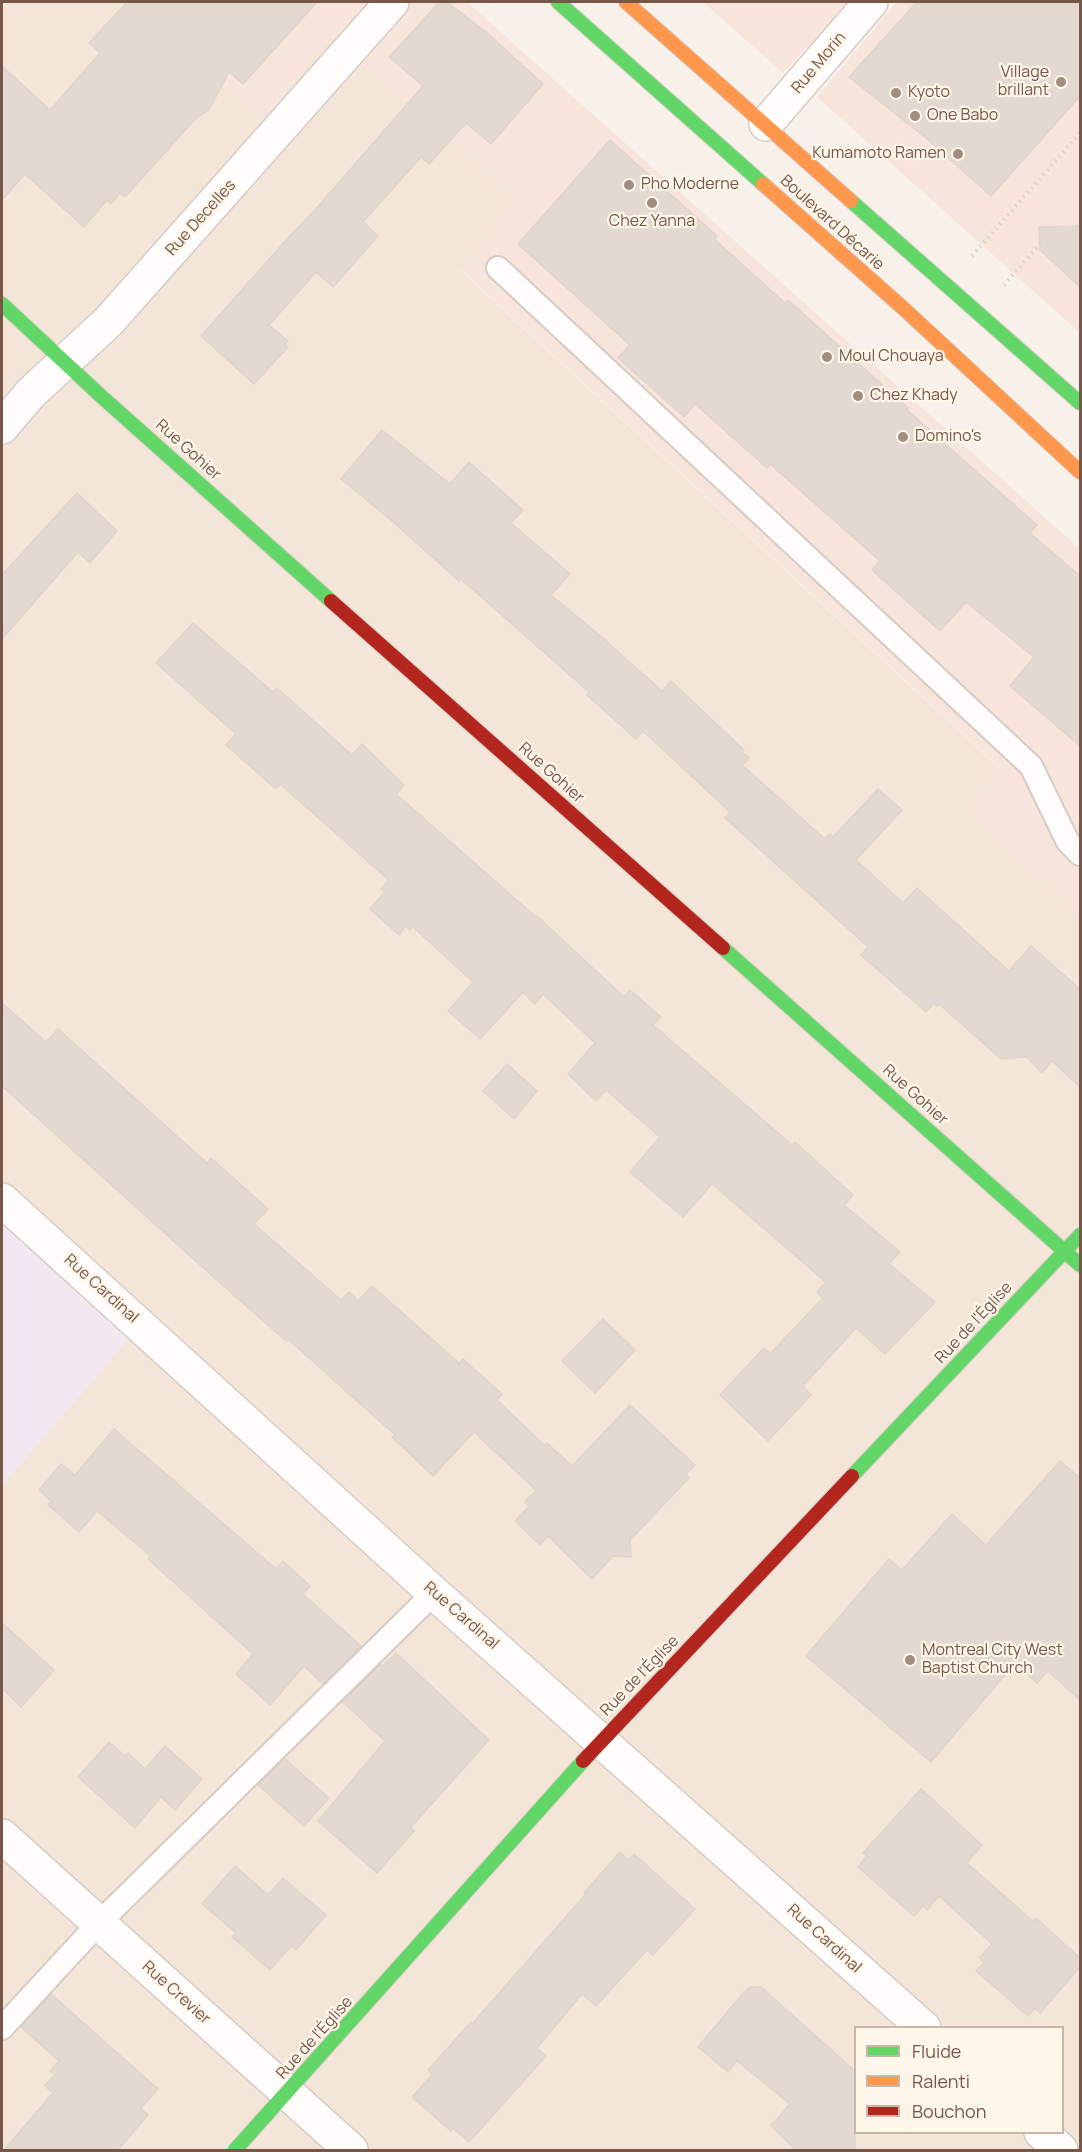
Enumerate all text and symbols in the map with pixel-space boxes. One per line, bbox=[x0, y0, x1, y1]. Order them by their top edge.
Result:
street label: Rue Morin bbox=[788, 28, 850, 98]
place label: Village brillant bbox=[998, 63, 1049, 101]
marker: Village brillant bbox=[1054, 75, 1068, 89]
place label: Kyoto bbox=[908, 83, 950, 103]
marker: Kyoto bbox=[889, 86, 903, 100]
place label: One Babo bbox=[927, 106, 998, 126]
marker: One Babo bbox=[908, 109, 922, 123]
place label: Kumamoto Ramen bbox=[812, 144, 946, 164]
marker: Kumamoto Ramen bbox=[951, 147, 965, 161]
street label: Boulevard Décarie bbox=[776, 171, 888, 275]
place label: Pho Moderne bbox=[641, 175, 739, 195]
street label: Rue Decelles bbox=[162, 176, 240, 260]
marker: Pho Moderne bbox=[622, 178, 636, 192]
marker: Chez Yanna bbox=[645, 196, 659, 210]
place label: Chez Yanna bbox=[609, 212, 695, 232]
place label: Moul Chouaya bbox=[839, 347, 944, 367]
marker: Moul Chouaya bbox=[820, 350, 834, 364]
place label: Chez Khady bbox=[870, 386, 958, 406]
marker: Chez Khady bbox=[851, 389, 865, 403]
street label: Rue Gohier bbox=[151, 416, 225, 484]
place label: Domino's bbox=[915, 427, 981, 447]
marker: Domino's bbox=[896, 430, 910, 444]
street label: Rue Gohier bbox=[514, 739, 588, 807]
street label: Rue Gohier bbox=[878, 1061, 952, 1129]
street label: Rue Cardinal bbox=[60, 1251, 142, 1327]
street label: Rue de l'Église bbox=[931, 1278, 1017, 1368]
street label: Rue Cardinal bbox=[419, 1578, 503, 1654]
street label: Rue de l'Église bbox=[597, 1632, 683, 1720]
place label: Montreal City West Baptist Church bbox=[922, 1641, 1063, 1679]
marker: Montreal City West Baptist Church bbox=[903, 1653, 917, 1667]
street label: Rue Cardinal bbox=[783, 1901, 865, 1977]
street label: Rue Crevier bbox=[138, 1957, 214, 2029]
street label: Rue de l'Église bbox=[273, 1993, 357, 2083]
legend bbox=[854, 2026, 1064, 2134]
text: Fluide bbox=[912, 2039, 961, 2063]
text: Ralenti bbox=[912, 2069, 970, 2093]
text: Bouchon bbox=[912, 2099, 986, 2123]

